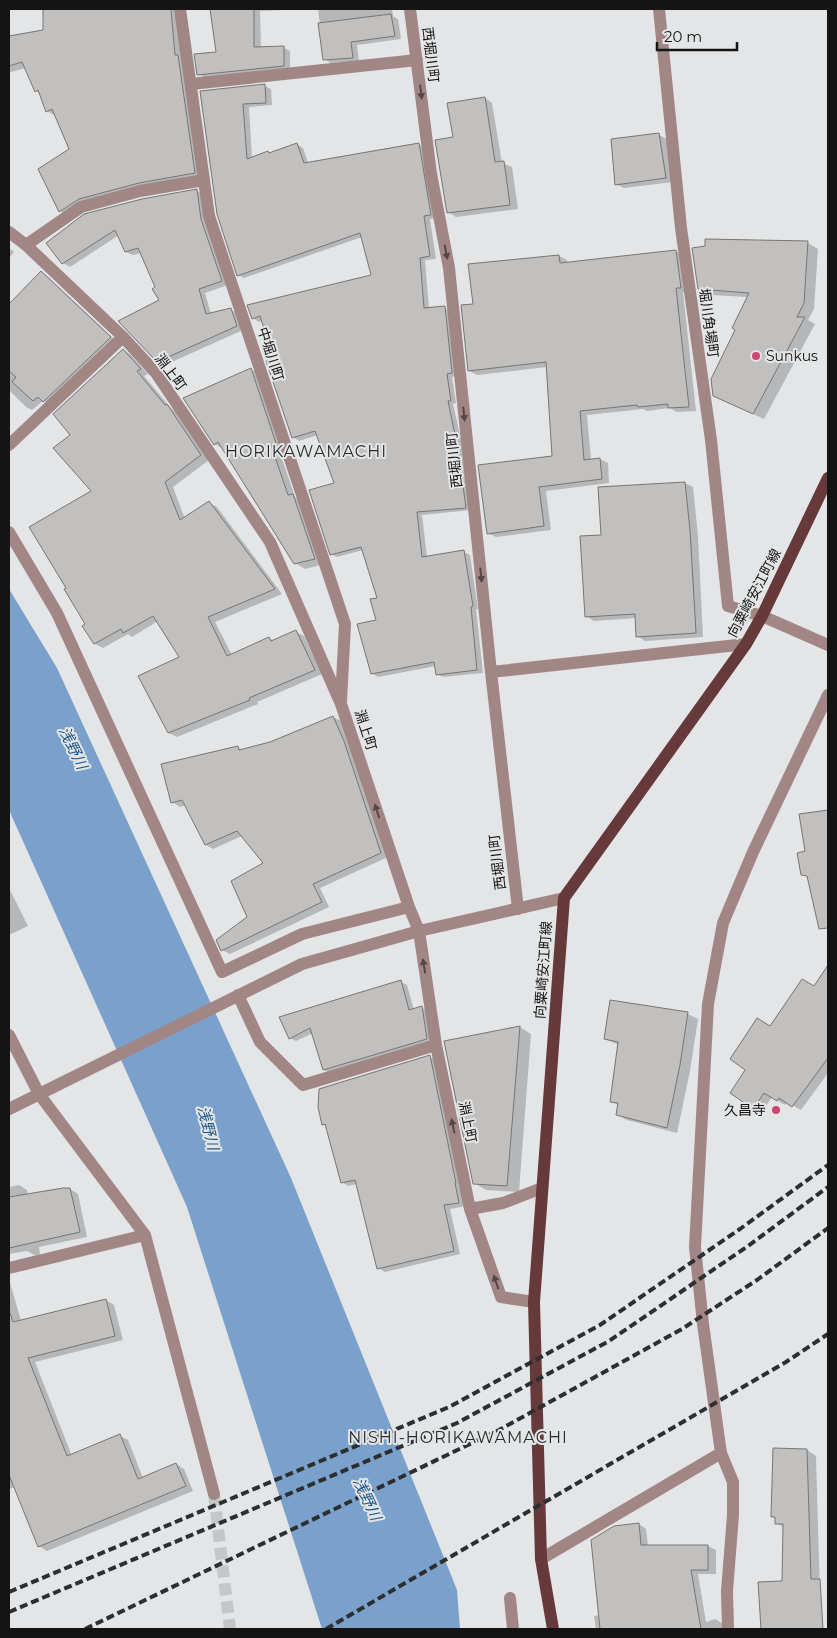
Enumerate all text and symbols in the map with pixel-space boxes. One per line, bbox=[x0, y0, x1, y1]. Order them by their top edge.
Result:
scale bar bbox=[657, 20, 737, 52]
street label: 西堀川町 bbox=[419, 26, 443, 84]
text: 20 m bbox=[664, 27, 702, 46]
one-way arrow bbox=[417, 84, 425, 100]
one-way arrow bbox=[443, 245, 451, 261]
street label: 堀川角場町 bbox=[695, 287, 723, 359]
street label: 中堀川町 bbox=[254, 325, 288, 383]
place label: Sunkus bbox=[766, 347, 818, 365]
street label: 淵上町 bbox=[151, 350, 191, 394]
marker: Sunkus bbox=[750, 350, 762, 362]
one-way arrow bbox=[460, 406, 468, 422]
street label: 西堀川町 bbox=[442, 431, 466, 489]
district label: HORIKAWAMACHI bbox=[225, 442, 387, 461]
street label: 向粟崎安江町線 bbox=[723, 546, 785, 640]
one-way arrow bbox=[477, 568, 485, 584]
street label: 淵上町 bbox=[351, 707, 381, 753]
water label: 浅野川 bbox=[55, 723, 93, 774]
one-way arrow bbox=[373, 804, 380, 819]
street label: 西堀川町 bbox=[485, 833, 509, 891]
street label: 向粟崎安江町線 bbox=[531, 920, 555, 1020]
one-way arrow bbox=[420, 958, 428, 974]
street label: 淵上町 bbox=[455, 1100, 481, 1144]
place label: 久昌寺 bbox=[724, 1101, 766, 1119]
water label: 浅野川 bbox=[194, 1104, 224, 1154]
marker: 久昌寺 bbox=[770, 1104, 782, 1116]
one-way arrow bbox=[449, 1118, 457, 1134]
one-way arrow bbox=[492, 1275, 499, 1290]
district label: NISHI-HORIKAWAMACHI bbox=[348, 1428, 568, 1447]
water label: 浅野川 bbox=[349, 1474, 386, 1525]

